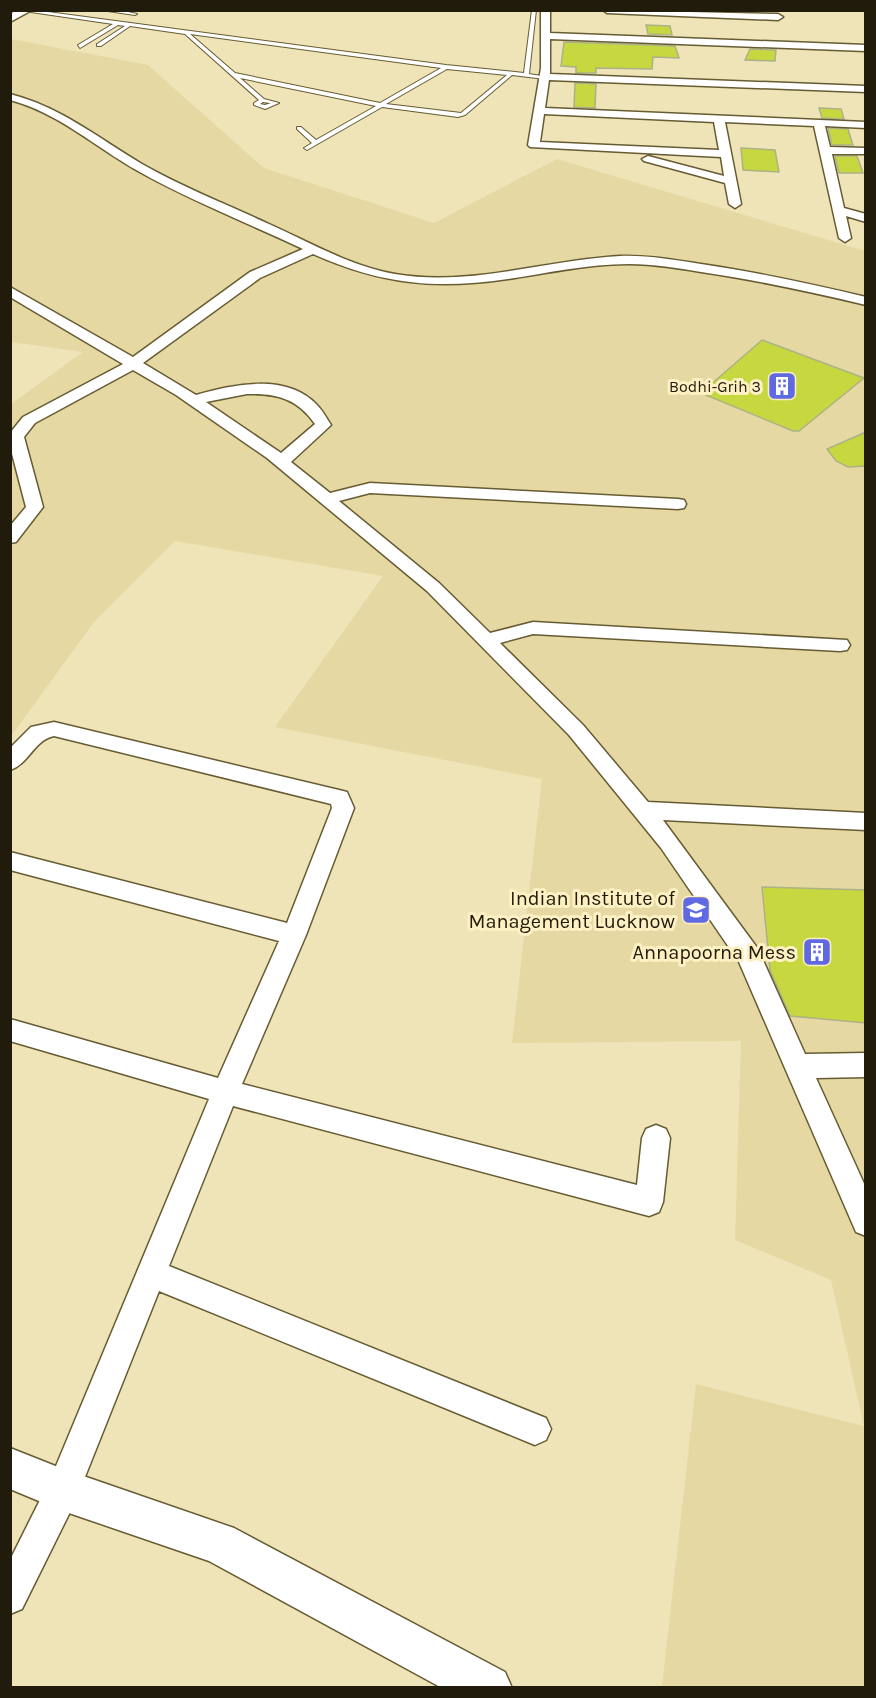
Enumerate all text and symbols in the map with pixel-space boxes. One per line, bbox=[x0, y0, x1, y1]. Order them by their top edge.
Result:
building icon: Bodhi-Grih 3 bbox=[766, 370, 798, 402]
place label: Bodhi-Grih 3 bbox=[669, 377, 761, 396]
place label: Indian Institute of Management Lucknow bbox=[469, 887, 676, 933]
school or university icon: Indian Institute of Management Lucknow bbox=[680, 894, 712, 926]
building icon: Annapoorna Mess bbox=[801, 936, 833, 968]
place label: Annapoorna Mess bbox=[633, 941, 796, 964]

